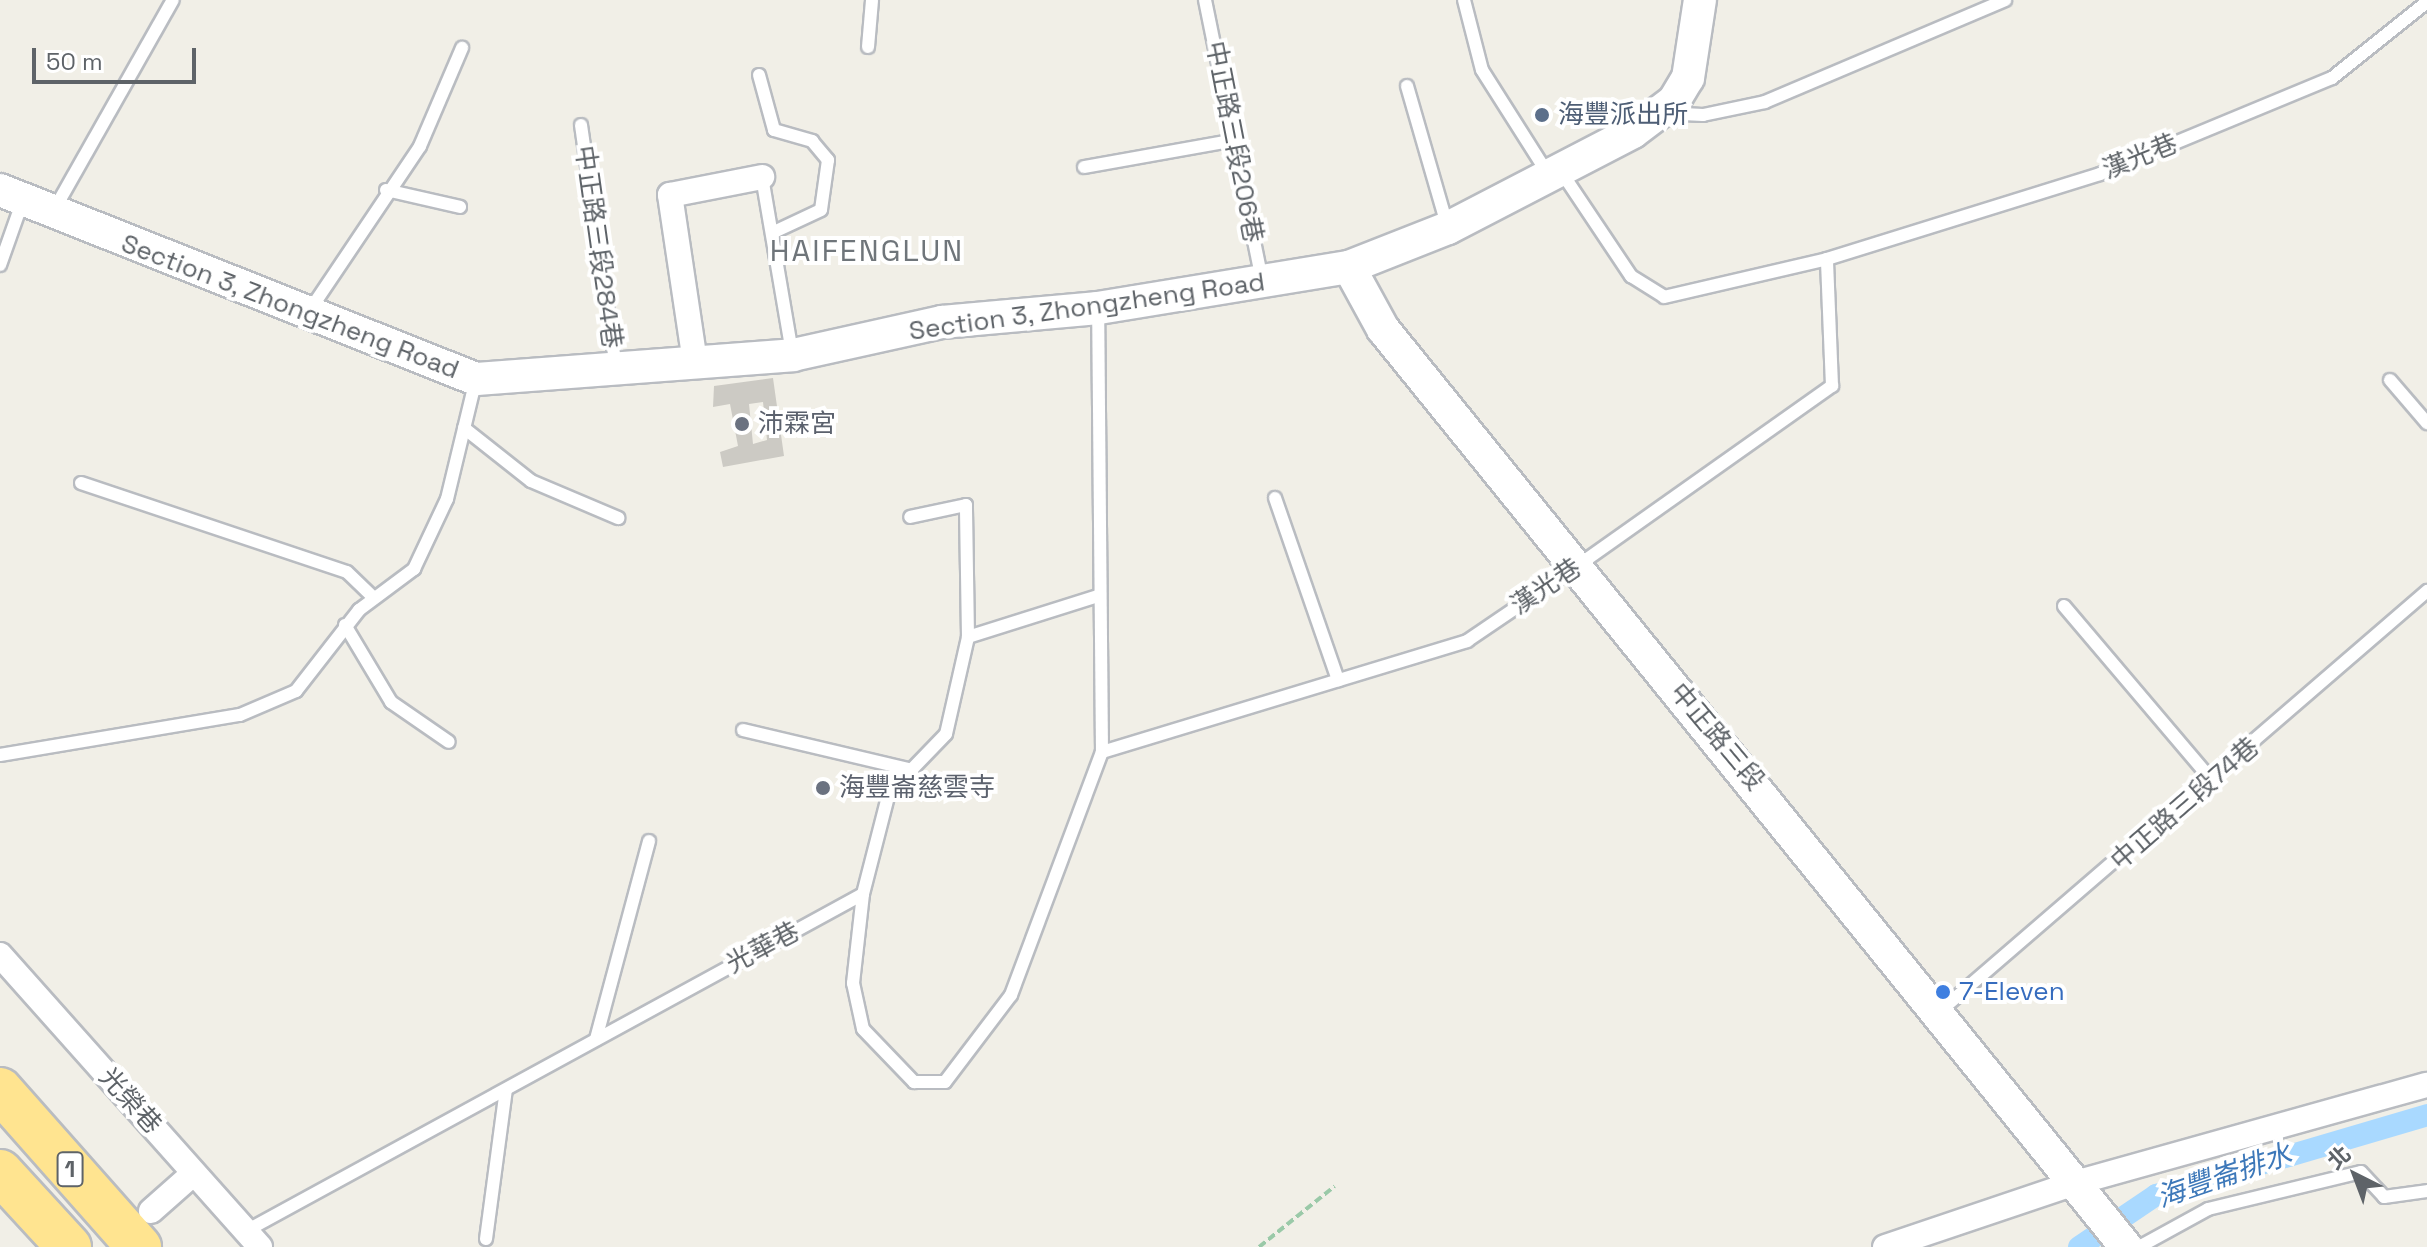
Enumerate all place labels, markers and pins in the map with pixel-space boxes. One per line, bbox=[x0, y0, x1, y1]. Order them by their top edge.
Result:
place label: 海豐派出所 bbox=[1558, 99, 1688, 131]
marker: 海豐派出所 bbox=[1533, 106, 1551, 124]
place label: 沛霖宮 bbox=[758, 408, 836, 440]
marker: 沛霖宮 bbox=[733, 415, 751, 433]
place label: 海豐崙慈雲寺 bbox=[839, 772, 995, 804]
marker: 海豐崙慈雲寺 bbox=[814, 779, 832, 797]
place label: 7-Eleven bbox=[1959, 976, 2065, 1008]
marker: 7-Eleven bbox=[1934, 983, 1952, 1001]

